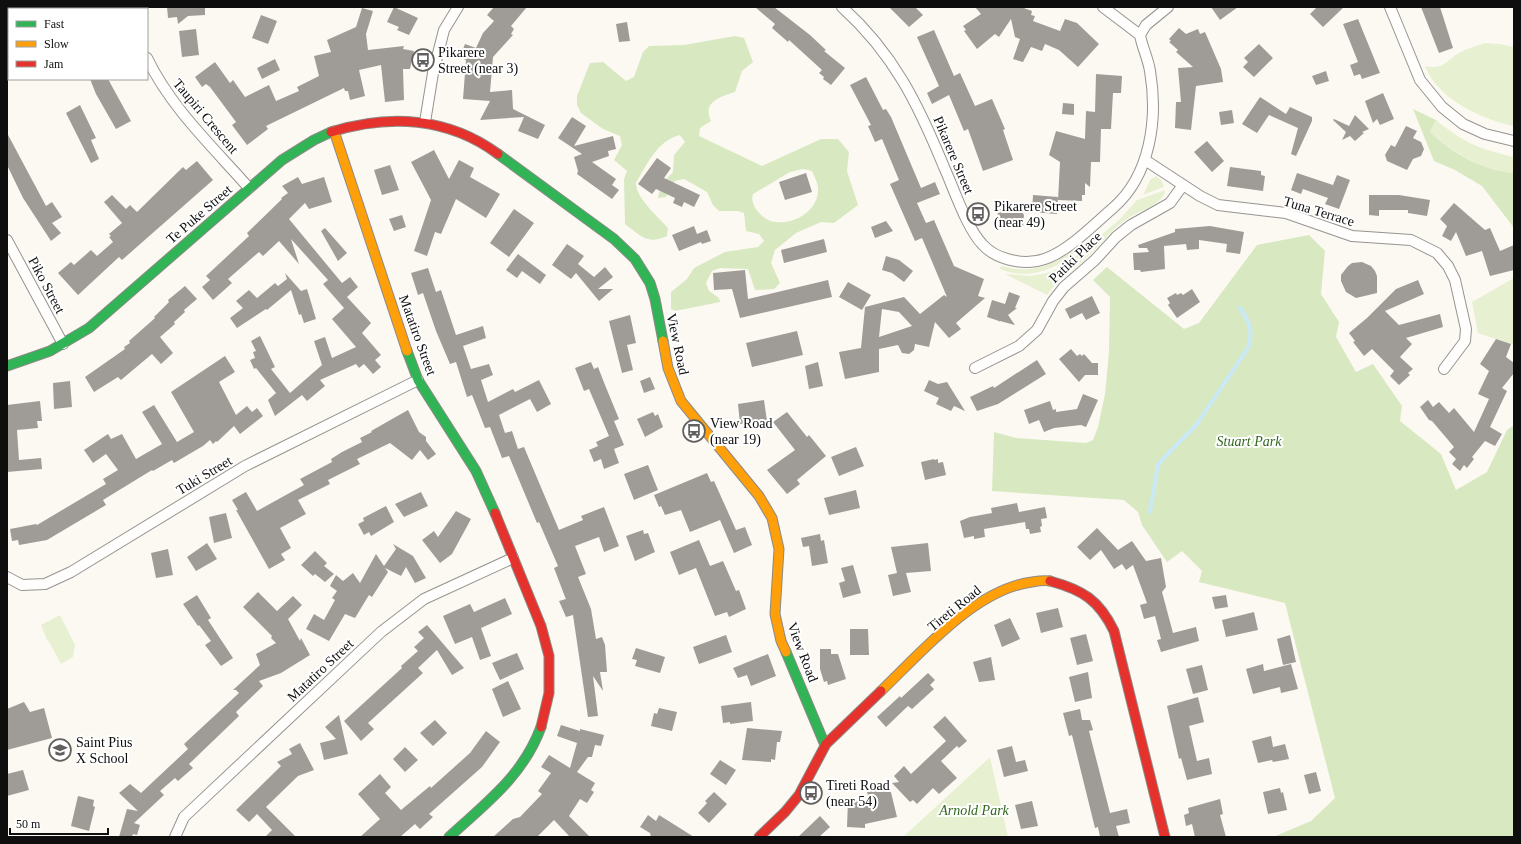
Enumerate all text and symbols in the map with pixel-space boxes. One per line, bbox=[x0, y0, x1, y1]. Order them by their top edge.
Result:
legend bbox=[8, 8, 148, 80]
text: Fast bbox=[44, 17, 65, 31]
text: Slow bbox=[44, 37, 69, 51]
place label: Pikarere Street (near 3) bbox=[438, 45, 518, 77]
bus stop icon: Pikarere Street (near 3) bbox=[410, 47, 436, 73]
text: Jam bbox=[44, 57, 64, 71]
street label: Taupiri Crescent bbox=[170, 76, 241, 157]
street label: Pikarere Street bbox=[930, 114, 977, 196]
street label: Te Puke Street bbox=[164, 182, 235, 247]
street label: Tuna Terrace bbox=[1282, 194, 1356, 229]
place label: Pikarere Street (near 49) bbox=[994, 199, 1077, 231]
bus stop icon: Pikarere Street (near 49) bbox=[965, 201, 991, 227]
street label: Patiki Place bbox=[1046, 229, 1104, 286]
street label: Piko Street bbox=[25, 254, 68, 316]
street label: Matatiro Street bbox=[396, 293, 439, 377]
street label: View Road bbox=[664, 312, 691, 376]
place label: View Road (near 19) bbox=[710, 416, 773, 448]
bus stop icon: View Road (near 19) bbox=[681, 418, 707, 444]
park label: Stuart Park bbox=[1217, 434, 1282, 449]
street label: Tuki Street bbox=[174, 453, 235, 498]
street label: Tireti Road bbox=[925, 583, 984, 634]
street label: View Road bbox=[784, 620, 821, 684]
street label: Matatiro Street bbox=[284, 636, 356, 705]
place label: Saint Pius X School bbox=[76, 735, 132, 766]
school or university icon: Saint Pius X School bbox=[47, 737, 73, 763]
place label: Tireti Road (near 54) bbox=[826, 778, 890, 810]
bus stop icon: Tireti Road (near 54) bbox=[798, 780, 824, 806]
park label: Arnold Park bbox=[938, 803, 1010, 818]
scale bar bbox=[10, 810, 108, 836]
text: 50 m bbox=[16, 817, 41, 831]

